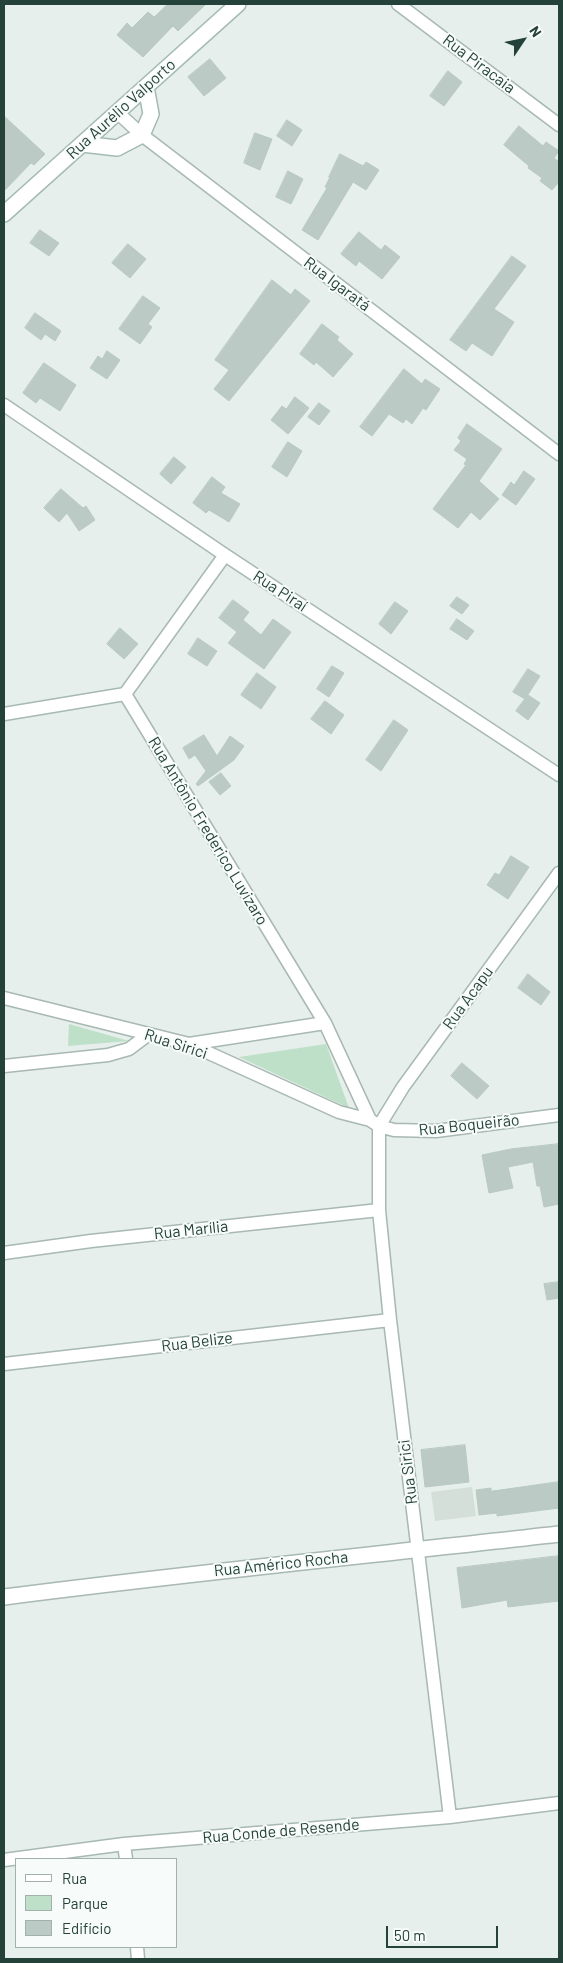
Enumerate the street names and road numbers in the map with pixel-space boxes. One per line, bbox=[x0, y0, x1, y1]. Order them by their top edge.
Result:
street label: Rua Piracaia bbox=[439, 30, 519, 98]
street label: Rua Aurélio Valporto bbox=[62, 55, 180, 163]
street label: Rua Igaratá bbox=[300, 253, 374, 315]
street label: Rua Piraí bbox=[249, 566, 311, 616]
street label: Rua Antônio Frederico Luvizaro bbox=[144, 733, 272, 929]
street label: Rua Acapu bbox=[439, 963, 497, 1033]
street label: Rua Sirici bbox=[142, 1025, 210, 1063]
street label: Rua Boqueirão bbox=[418, 1110, 520, 1140]
street label: Rua Marília bbox=[153, 1217, 229, 1243]
street label: Rua Belize bbox=[160, 1328, 234, 1356]
street label: Rua Sirici bbox=[394, 1438, 422, 1506]
street label: Rua Américo Rocha bbox=[213, 1547, 349, 1581]
street label: Rua Conde de Resende bbox=[202, 1815, 360, 1847]

